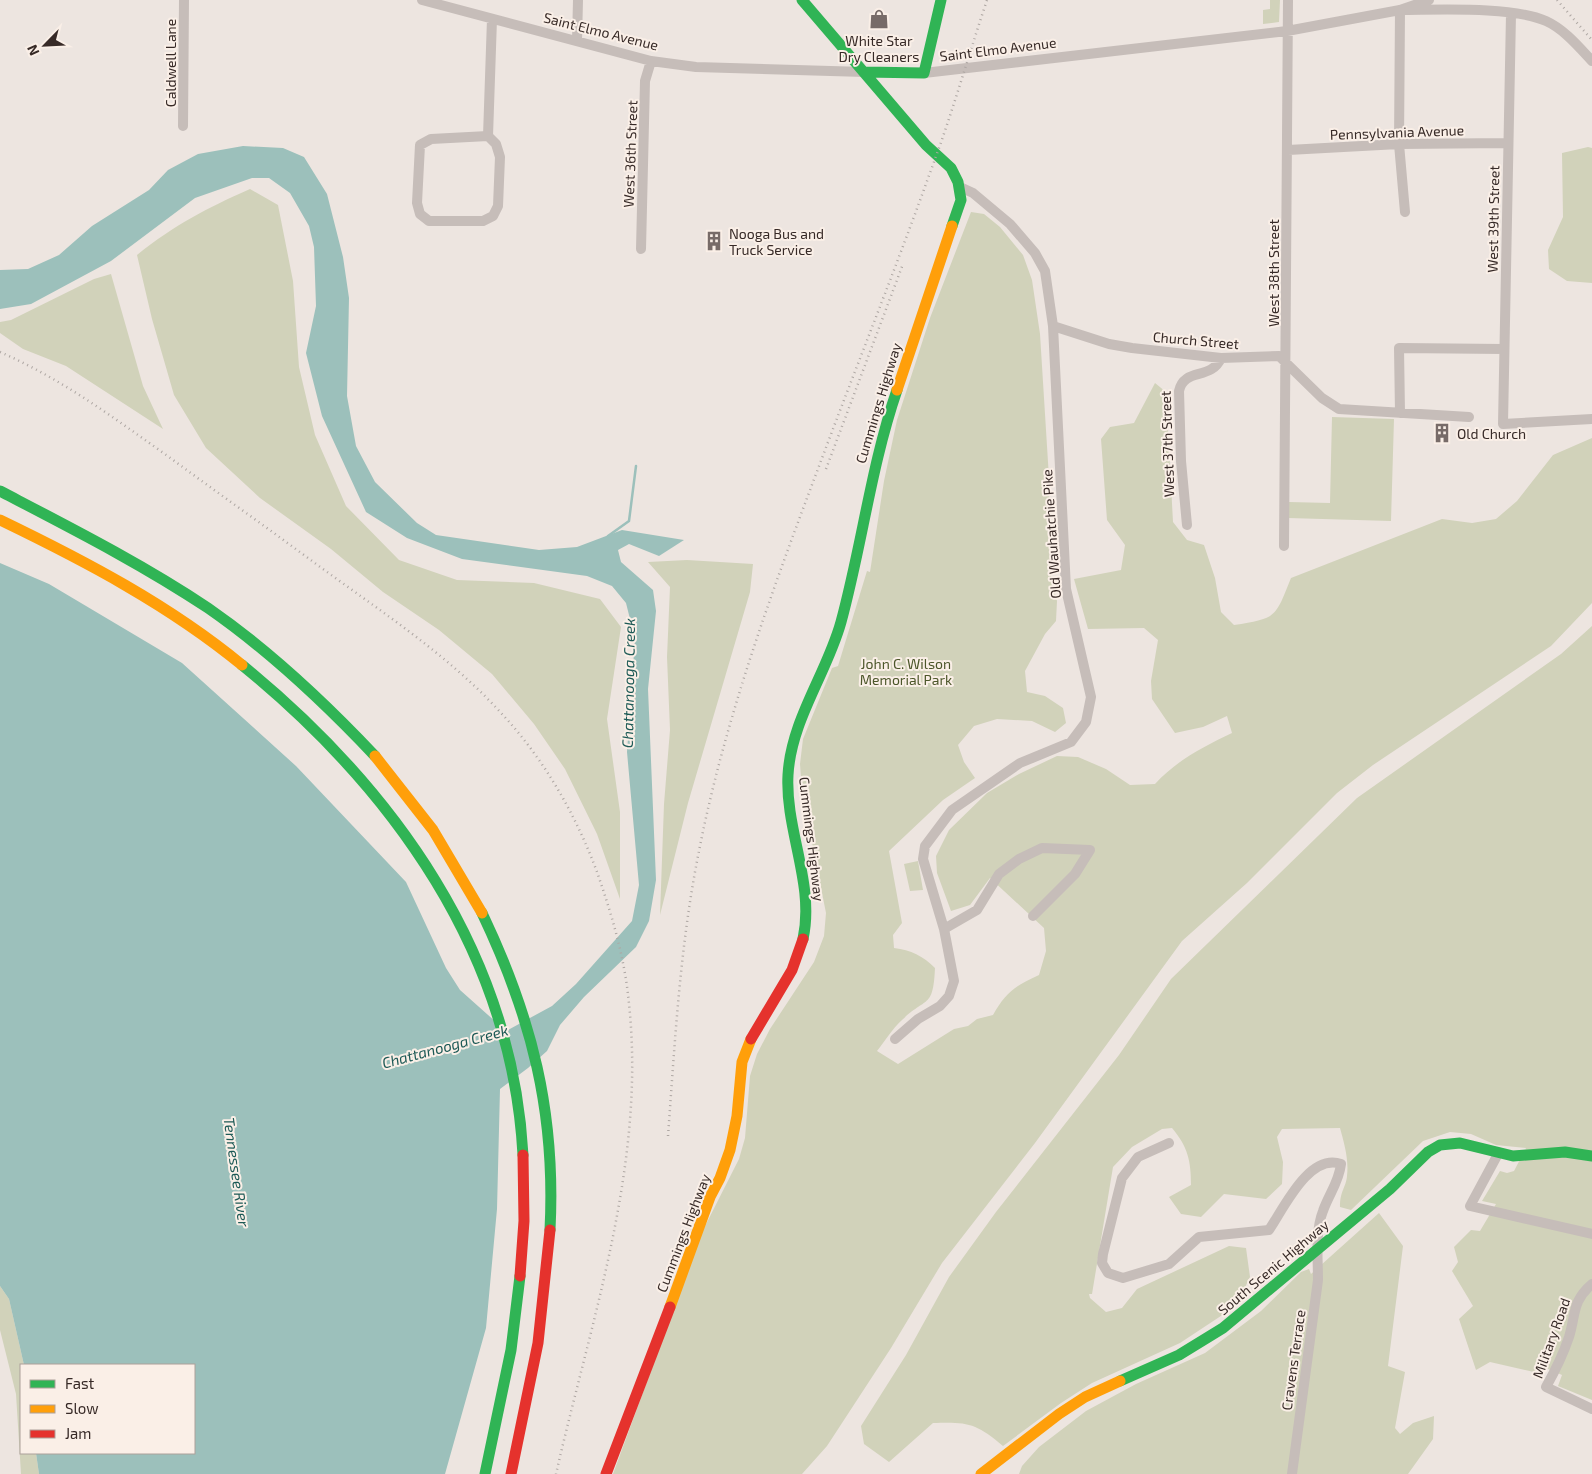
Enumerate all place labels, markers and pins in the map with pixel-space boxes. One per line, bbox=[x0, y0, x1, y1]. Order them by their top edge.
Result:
shop icon: White Star Dry Cleaners bbox=[868, 8, 890, 30]
place label: White Star Dry Cleaners bbox=[839, 32, 919, 65]
place label: Nooga Bus and Truck Service bbox=[729, 225, 824, 258]
building icon: Nooga Bus and Truck Service bbox=[703, 230, 725, 252]
building icon: Old Church bbox=[1431, 422, 1453, 444]
place label: Old Church bbox=[1457, 425, 1526, 442]

